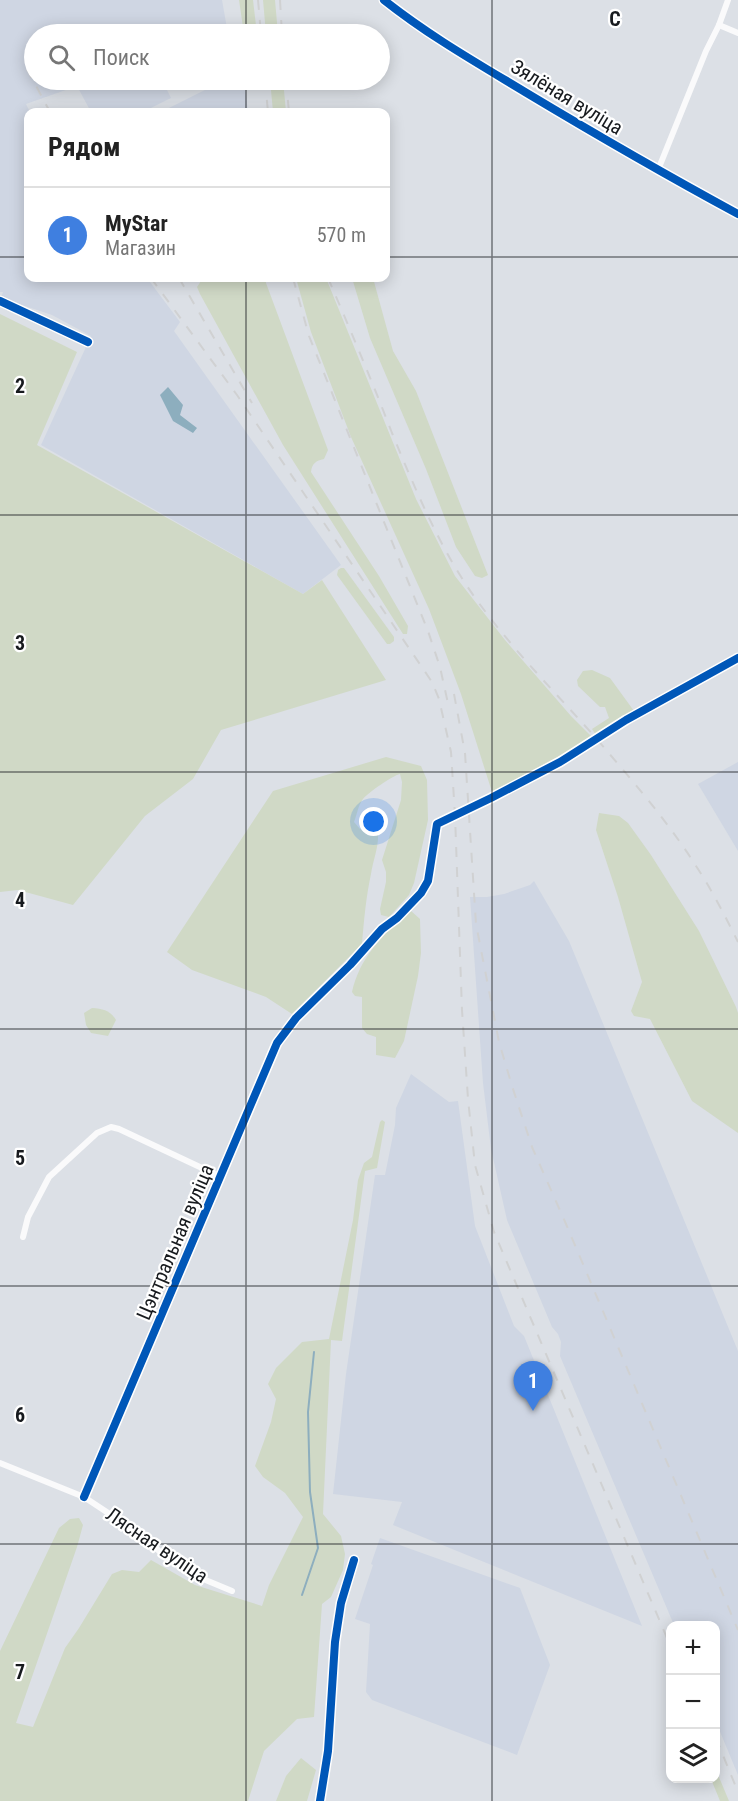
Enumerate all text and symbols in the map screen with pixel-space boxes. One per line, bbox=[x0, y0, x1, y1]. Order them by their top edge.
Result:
text: C bbox=[609, 7, 621, 31]
search box bbox=[24, 24, 390, 90]
icon: search bbox=[45, 41, 78, 74]
text: Поиск bbox=[93, 45, 150, 70]
street label: Зялёная вуліца bbox=[507, 54, 627, 140]
text: Рядом bbox=[48, 132, 120, 162]
text: MyStar bbox=[105, 211, 168, 236]
text: 1 bbox=[62, 223, 73, 247]
text: 570 m bbox=[317, 223, 366, 247]
text: Магазин bbox=[105, 236, 176, 260]
text: 2 bbox=[15, 374, 25, 398]
text: 3 bbox=[15, 631, 25, 655]
your location bbox=[359, 807, 388, 836]
text: 4 bbox=[15, 888, 25, 912]
text: 5 bbox=[15, 1146, 25, 1170]
street label: Цэнтральная вуліца bbox=[131, 1160, 219, 1324]
pin: 1 bbox=[514, 1362, 552, 1411]
text: 6 bbox=[15, 1403, 25, 1427]
street label: Лясная вуліца bbox=[101, 1502, 213, 1588]
map controls bbox=[666, 1621, 720, 1783]
button: + bbox=[666, 1621, 720, 1675]
text: 7 bbox=[15, 1660, 25, 1684]
button: − bbox=[666, 1675, 720, 1729]
button: layers bbox=[666, 1729, 720, 1783]

